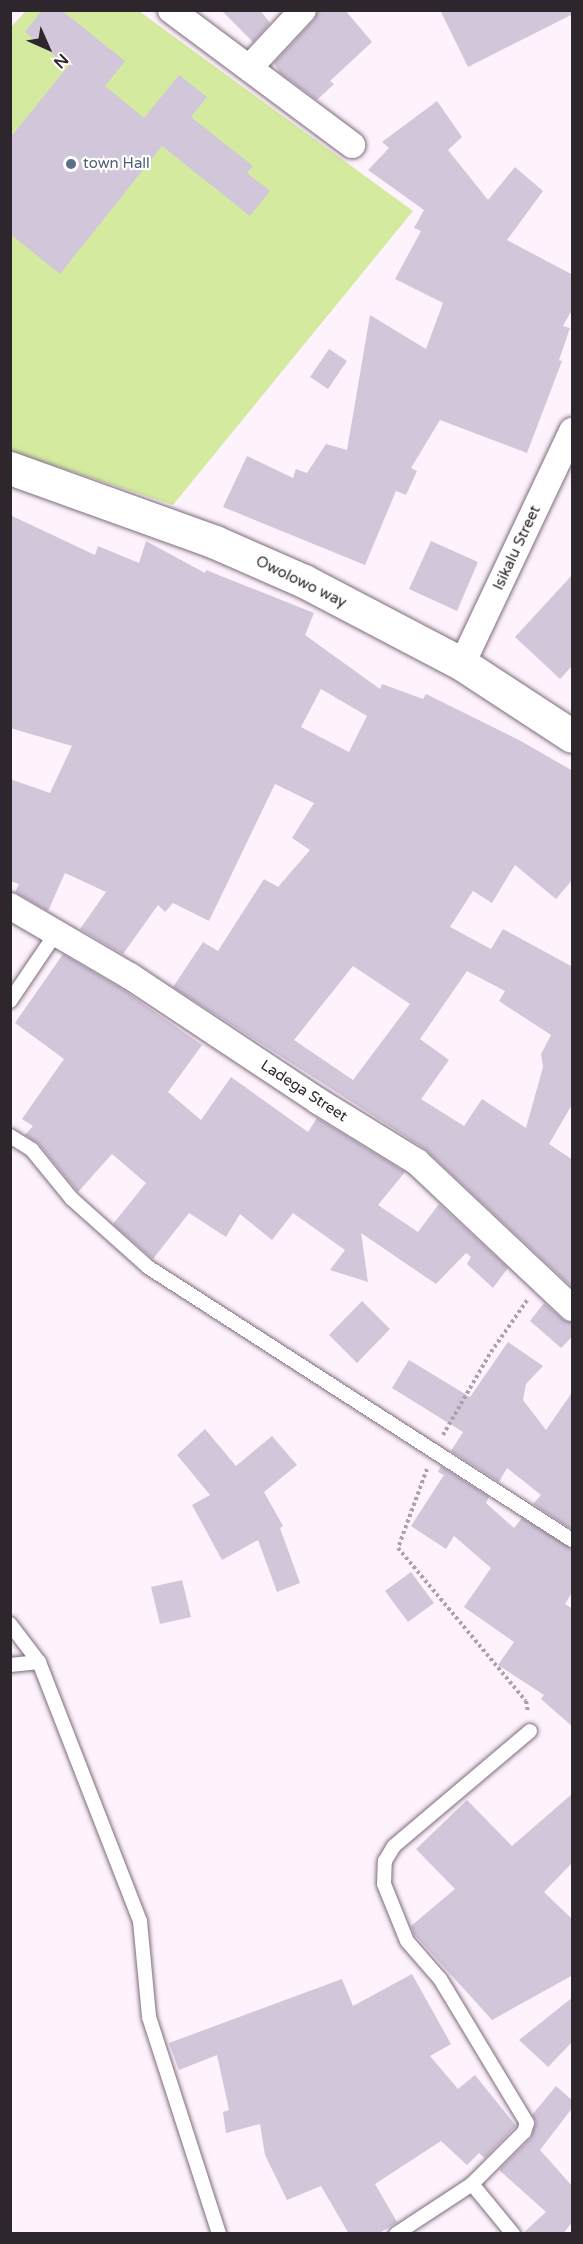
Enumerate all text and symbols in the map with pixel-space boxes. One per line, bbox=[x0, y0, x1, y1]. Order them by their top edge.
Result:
north arrow bbox=[18, 18, 78, 78]
text: N bbox=[49, 49, 72, 72]
place label: town Hall bbox=[83, 155, 150, 173]
marker: town Hall bbox=[64, 157, 78, 171]
street label: Isikalu Street bbox=[490, 503, 544, 593]
street label: Owolowo way bbox=[253, 552, 349, 612]
street label: Ladega Street bbox=[257, 1056, 351, 1126]

